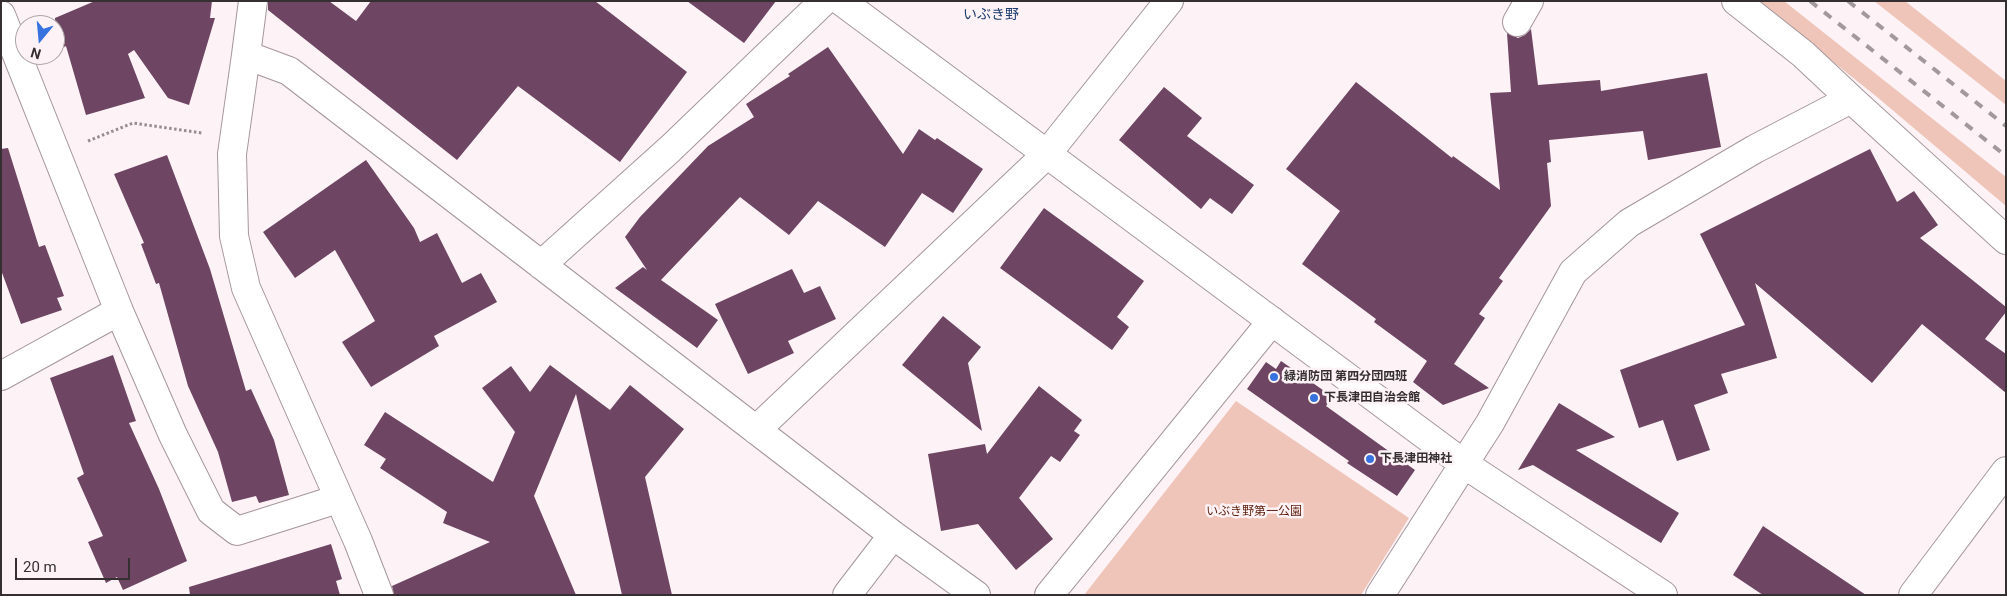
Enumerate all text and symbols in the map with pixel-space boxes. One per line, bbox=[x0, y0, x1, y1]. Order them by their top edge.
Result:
district label: いぶき野 bbox=[963, 7, 1019, 23]
north arrow bbox=[15, 15, 65, 65]
text: N bbox=[29, 44, 43, 62]
place label: 緑消防団 第四分団四班 bbox=[1284, 370, 1407, 384]
marker: 緑消防団 第四分団四班 bbox=[1268, 371, 1280, 383]
place label: 下長津田自治会館 bbox=[1324, 391, 1420, 405]
marker: 下長津田自治会館 bbox=[1308, 392, 1320, 404]
place label: 下長津田神社 bbox=[1380, 452, 1452, 466]
marker: 下長津田神社 bbox=[1364, 453, 1376, 465]
park label: いぶき野第一公園 bbox=[1206, 505, 1302, 519]
scale bar bbox=[18, 548, 132, 580]
text: 20 m bbox=[23, 558, 57, 576]

